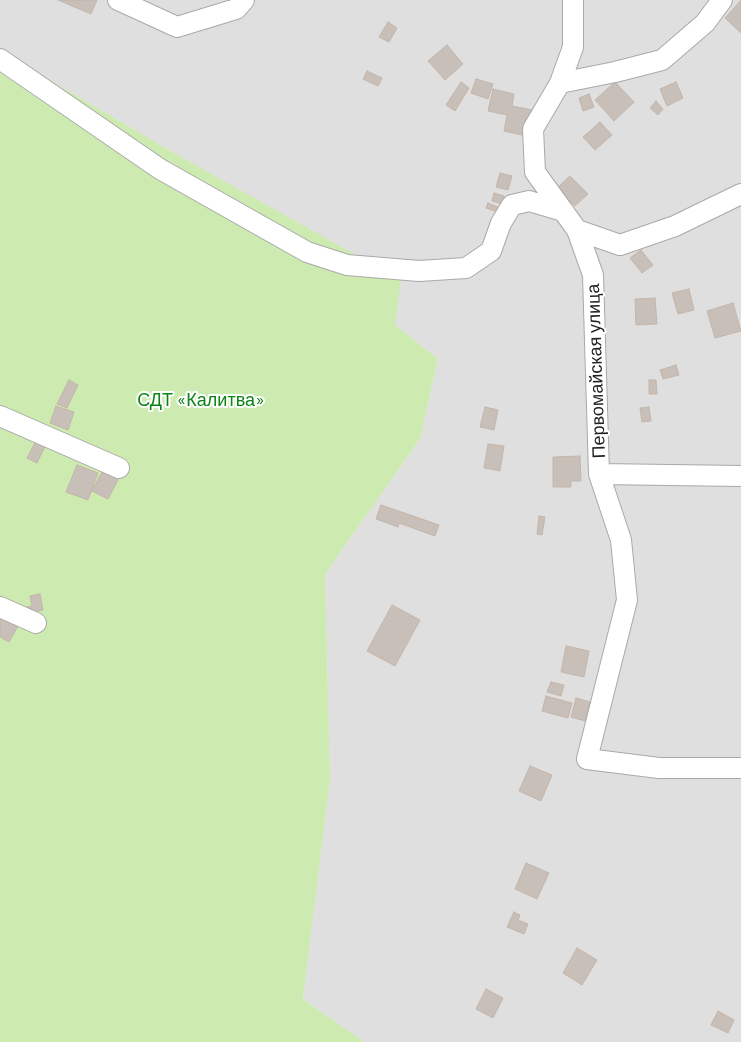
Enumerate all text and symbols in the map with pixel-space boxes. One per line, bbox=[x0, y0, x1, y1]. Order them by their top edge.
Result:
street label: Первомайская улица bbox=[582, 283, 610, 459]
park label: СДТ «Калитва» bbox=[137, 389, 265, 411]

